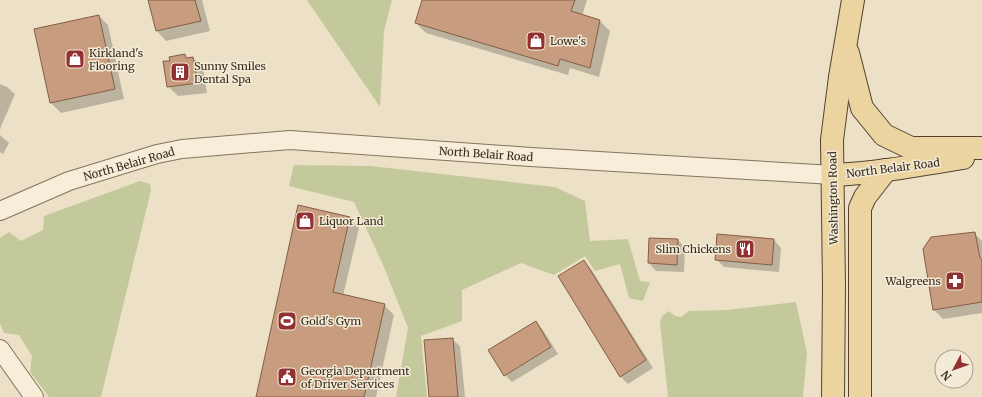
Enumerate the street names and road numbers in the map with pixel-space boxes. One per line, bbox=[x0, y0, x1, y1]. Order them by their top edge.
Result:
street label: North Belair Road bbox=[82, 144, 177, 184]
street label: North Belair Road bbox=[438, 144, 534, 164]
street label: Washington Road bbox=[825, 151, 841, 246]
street label: North Belair Road bbox=[845, 155, 941, 181]

